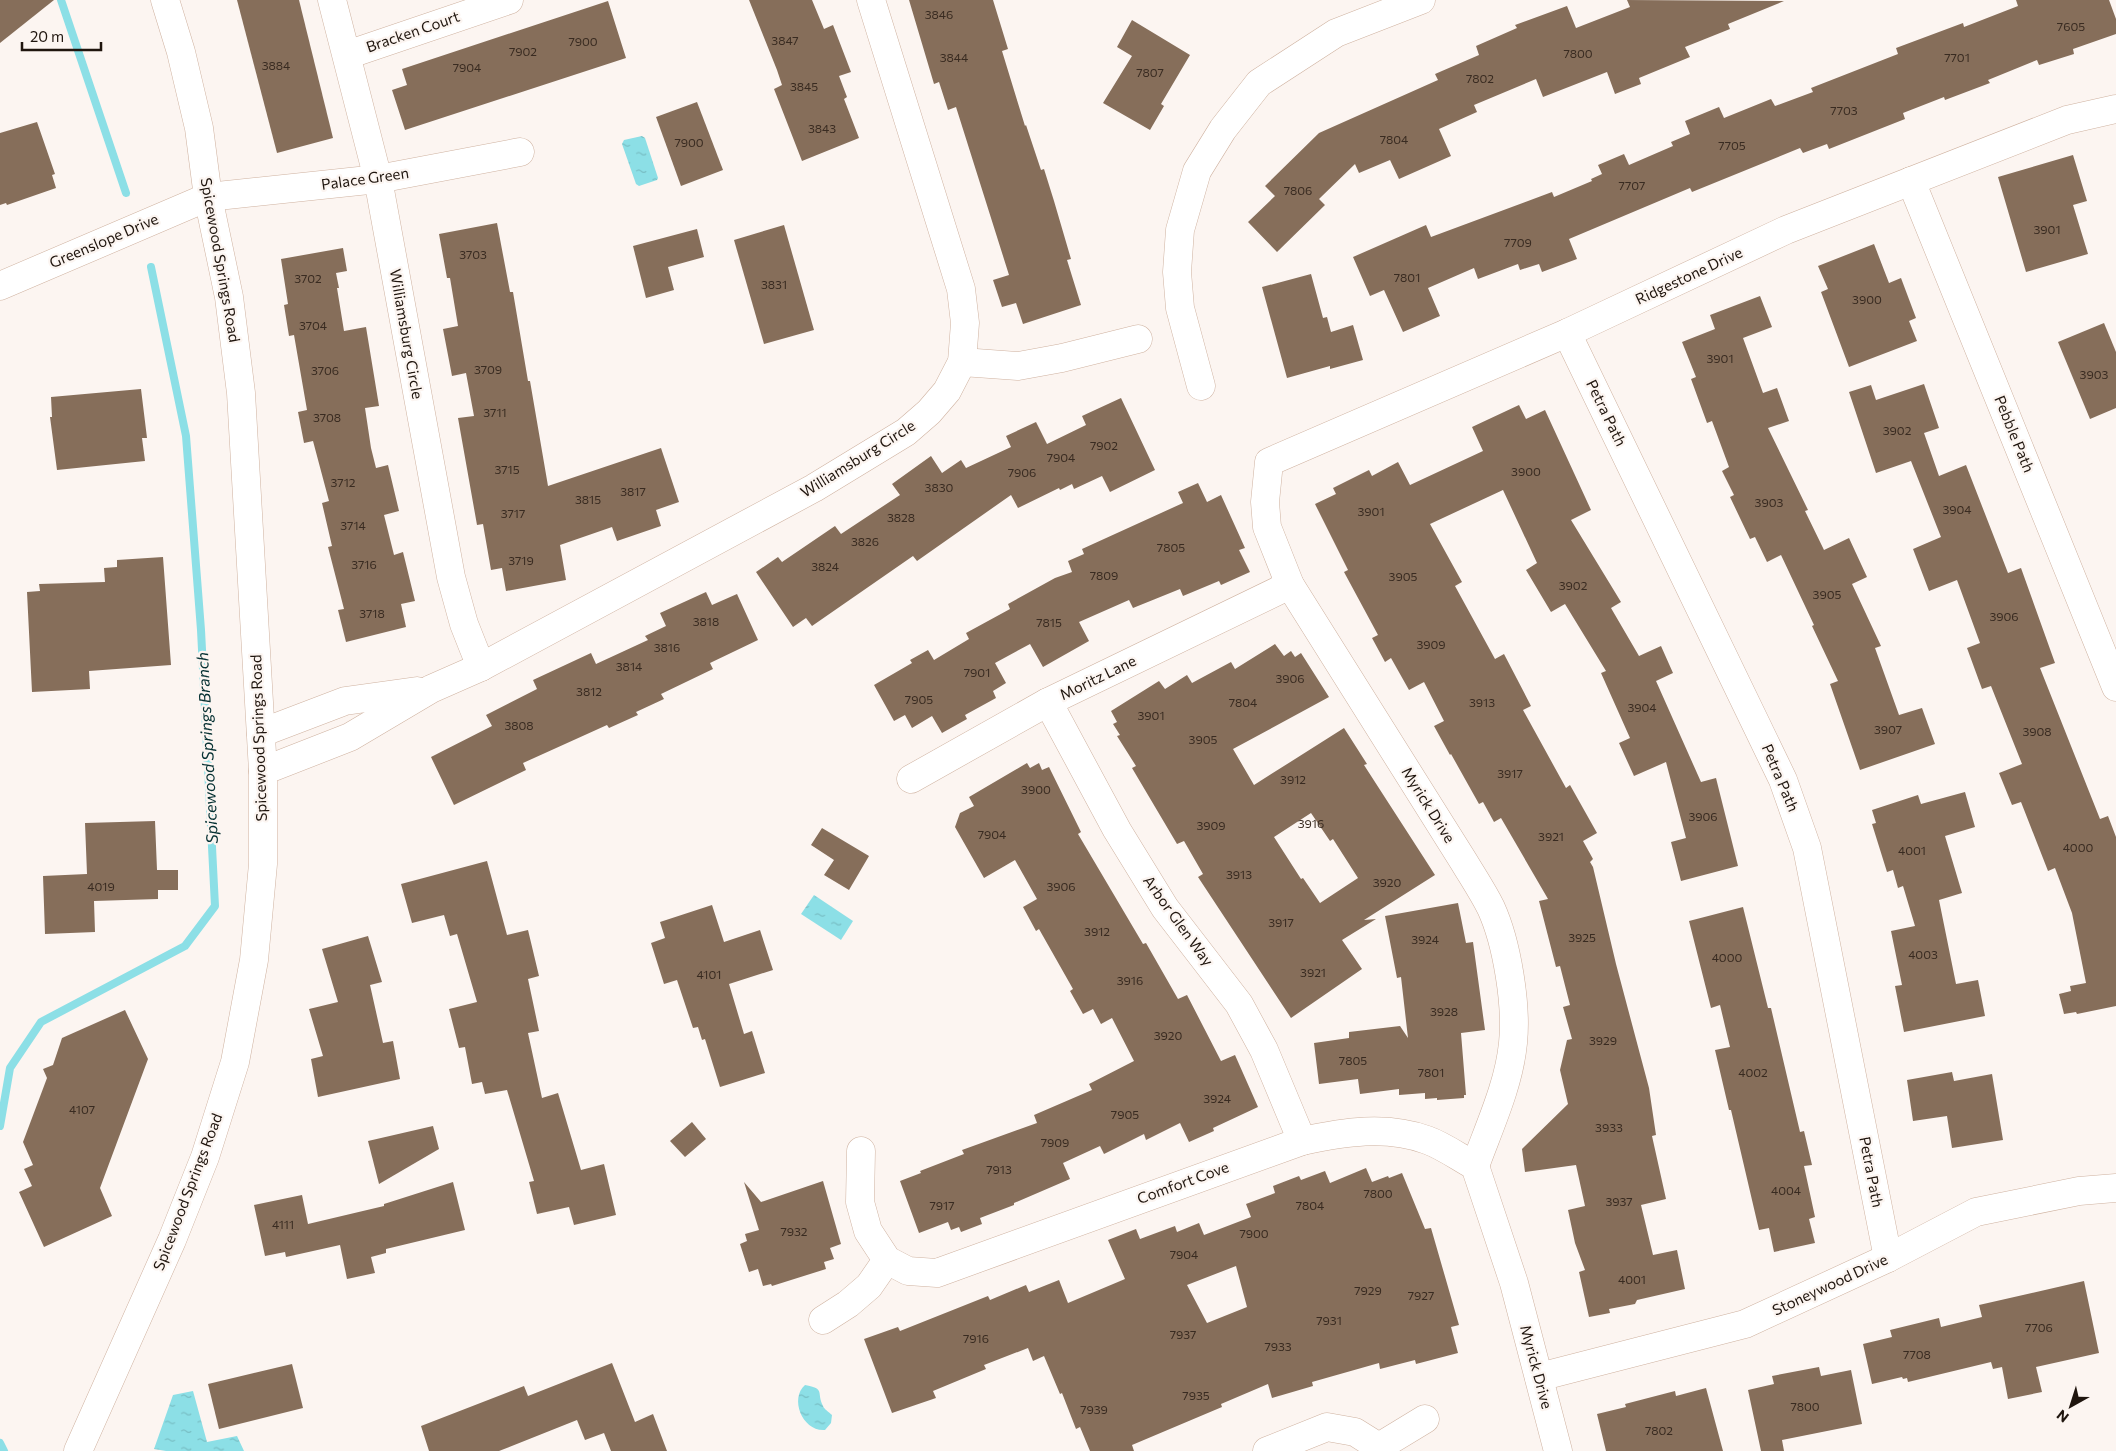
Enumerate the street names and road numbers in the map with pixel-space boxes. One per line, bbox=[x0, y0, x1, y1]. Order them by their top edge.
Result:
street label: Bracken Court bbox=[364, 7, 462, 55]
street label: Palace Green bbox=[320, 163, 410, 193]
street label: Spicewood Springs Road bbox=[198, 176, 244, 344]
street label: Greenslope Drive bbox=[46, 209, 161, 271]
street label: Ridgestone Drive bbox=[1632, 242, 1745, 308]
street label: Williamsburg Circle bbox=[387, 267, 427, 400]
street label: Petra Path bbox=[1583, 376, 1631, 449]
street label: Pebble Path bbox=[1991, 393, 2039, 475]
street label: Williamsburg Circle bbox=[797, 416, 918, 501]
street label: Moritz Lane bbox=[1057, 651, 1139, 703]
street label: Spicewood Springs Road bbox=[246, 654, 270, 822]
street label: Petra Path bbox=[1759, 741, 1803, 814]
street label: Myrick Drive bbox=[1398, 763, 1459, 846]
street label: Arbor Glen Way bbox=[1140, 872, 1218, 969]
street label: Spicewood Springs Road bbox=[149, 1111, 225, 1273]
street label: Petra Path bbox=[1856, 1135, 1888, 1209]
street label: Comfort Cove bbox=[1134, 1157, 1231, 1207]
street label: Stoneywood Drive bbox=[1769, 1249, 1890, 1319]
street label: Myrick Drive bbox=[1517, 1323, 1557, 1411]

